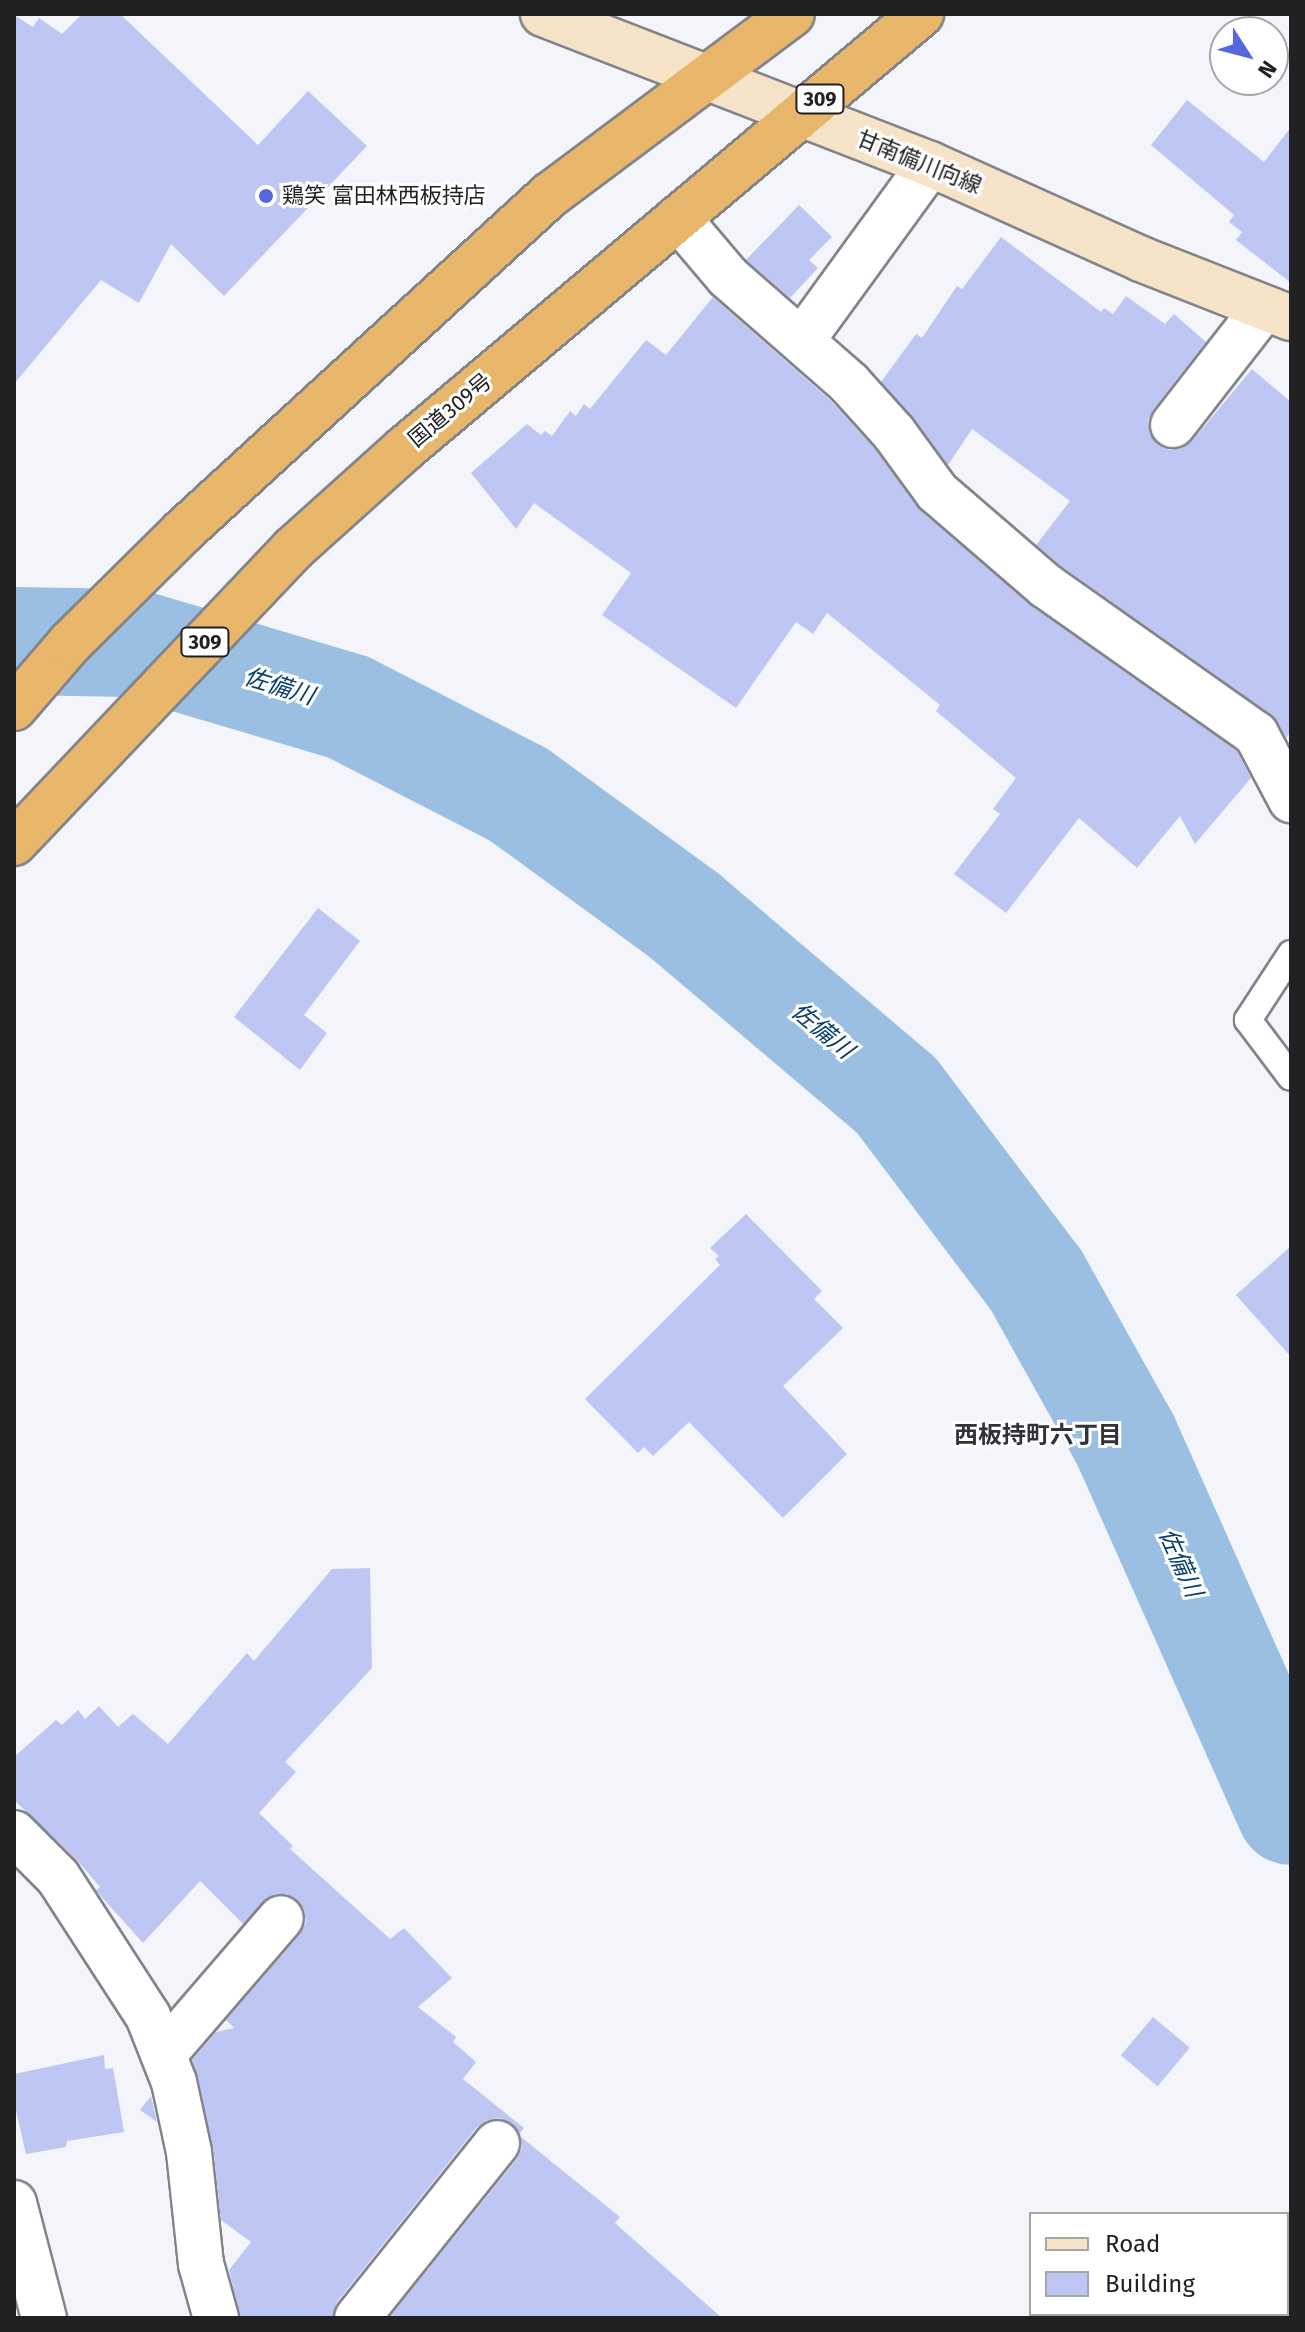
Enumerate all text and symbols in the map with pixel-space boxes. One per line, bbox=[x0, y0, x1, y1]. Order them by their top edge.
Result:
north arrow bbox=[1209, 16, 1289, 96]
text: N bbox=[1252, 55, 1282, 83]
road number: 309 bbox=[794, 83, 846, 115]
street label: 甘南備川向線 bbox=[853, 125, 985, 199]
place label: 鶏笑 富田林西板持店 bbox=[282, 183, 486, 209]
marker: 鶏笑 富田林西板持店 bbox=[257, 187, 275, 205]
street label: 国道309号 bbox=[403, 368, 497, 452]
road number: 309 bbox=[179, 626, 231, 658]
water label: 佐備川 bbox=[240, 663, 318, 711]
water label: 佐備川 bbox=[785, 997, 859, 1065]
district label: 西板持町六丁目 bbox=[954, 1422, 1122, 1450]
water label: 佐備川 bbox=[1152, 1524, 1208, 1602]
legend bbox=[1029, 2212, 1289, 2316]
text: Road bbox=[1105, 2230, 1160, 2258]
text: Building bbox=[1105, 2270, 1195, 2298]

